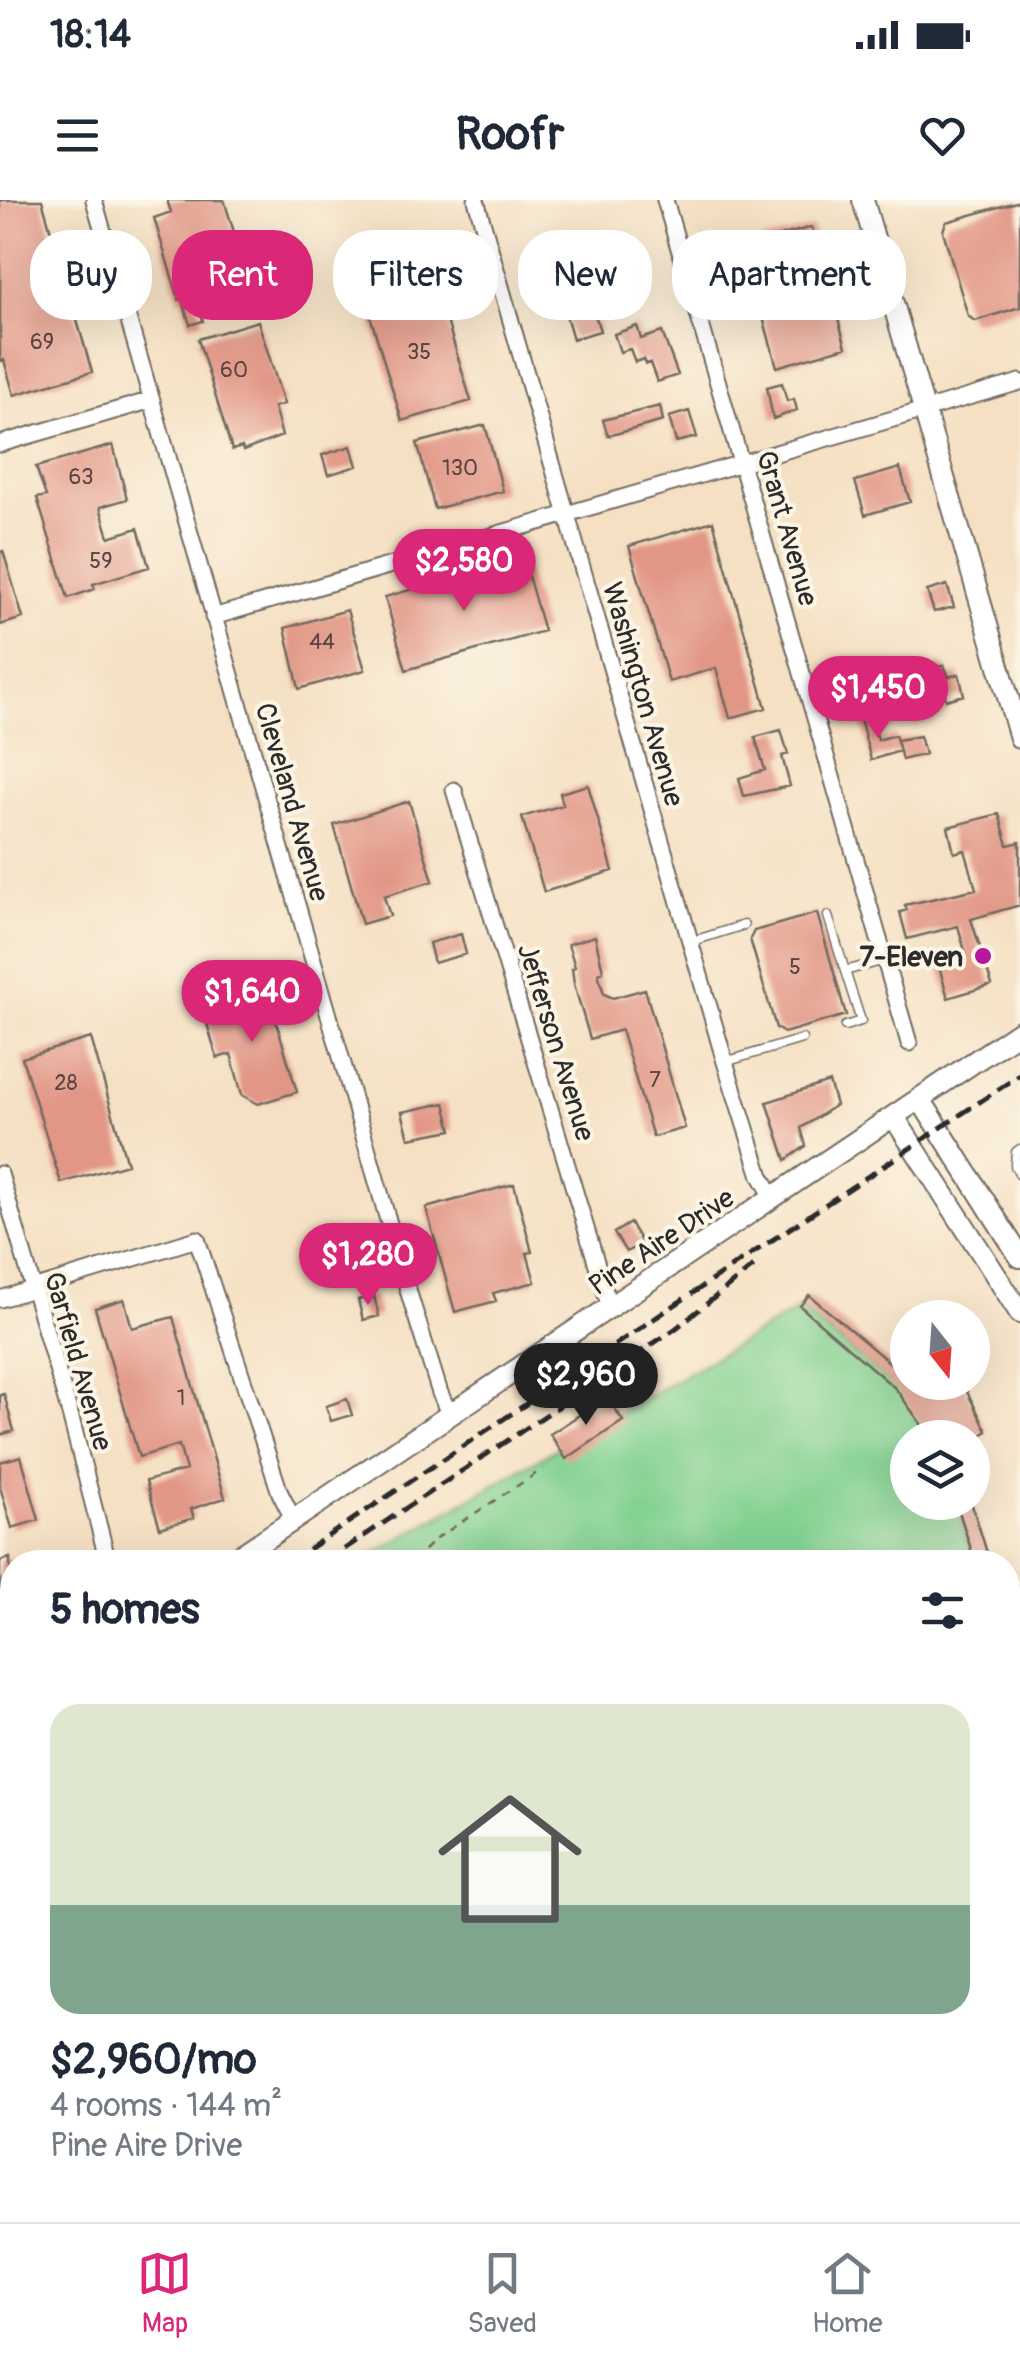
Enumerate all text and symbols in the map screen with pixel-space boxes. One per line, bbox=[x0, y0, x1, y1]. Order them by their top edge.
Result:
text: 18:14 bbox=[50, 11, 131, 59]
text: Roofr bbox=[456, 107, 564, 163]
icon: menu bbox=[50, 108, 105, 163]
icon: heart bbox=[915, 108, 970, 163]
chip: Buy bbox=[30, 230, 152, 320]
chip: Rent bbox=[172, 230, 313, 320]
chip: Filters bbox=[333, 230, 498, 320]
chip: New bbox=[518, 230, 652, 320]
chip: Apartment bbox=[672, 230, 906, 320]
house number: 69 bbox=[30, 328, 54, 356]
house number: 35 bbox=[407, 338, 431, 366]
house number: 60 bbox=[220, 356, 248, 384]
street label: Grant Avenue bbox=[748, 447, 825, 610]
house number: 130 bbox=[442, 454, 478, 482]
house number: 63 bbox=[68, 463, 94, 491]
pin: $2,580 bbox=[383, 529, 545, 614]
text: $2,580 bbox=[415, 541, 513, 581]
house number: 59 bbox=[89, 547, 113, 575]
street label: Washington Avenue bbox=[594, 578, 691, 811]
house number: 44 bbox=[309, 628, 335, 656]
pin: $1,450 bbox=[797, 656, 959, 741]
text: $1,450 bbox=[830, 668, 926, 708]
street label: Cleveland Avenue bbox=[247, 699, 337, 906]
street label: Jefferson Avenue bbox=[509, 939, 602, 1146]
place label: 7-Eleven bbox=[860, 940, 963, 975]
marker: 7-Eleven bbox=[972, 945, 994, 967]
house number: 5 bbox=[789, 953, 801, 981]
pin: $1,640 bbox=[171, 960, 333, 1045]
text: $1,640 bbox=[203, 972, 301, 1012]
house number: 7 bbox=[649, 1066, 661, 1094]
house number: 28 bbox=[54, 1069, 78, 1097]
street label: Pine Aire Drive bbox=[582, 1181, 741, 1304]
pin: $1,280 bbox=[287, 1223, 449, 1308]
text: $1,280 bbox=[321, 1235, 415, 1275]
street label: Garfield Avenue bbox=[35, 1268, 120, 1455]
north arrow bbox=[890, 1300, 990, 1400]
map controls bbox=[890, 1300, 990, 1520]
pin: $2,960 bbox=[505, 1343, 667, 1428]
text: $2,960 bbox=[536, 1355, 636, 1395]
house number: 1 bbox=[177, 1384, 185, 1412]
button: layers bbox=[890, 1420, 990, 1520]
icon: filters bbox=[915, 1583, 970, 1638]
text: 5 homes bbox=[50, 1584, 200, 1636]
icon: home bbox=[420, 1769, 600, 1949]
text: $2,960/mo bbox=[50, 2034, 257, 2086]
text: 4 rooms · 144 m² bbox=[50, 2086, 282, 2126]
text: Pine Aire Drive bbox=[50, 2126, 242, 2166]
tab: Map bbox=[137, 2246, 192, 2341]
tab: Saved bbox=[467, 2246, 537, 2341]
tab: Home bbox=[812, 2246, 882, 2341]

